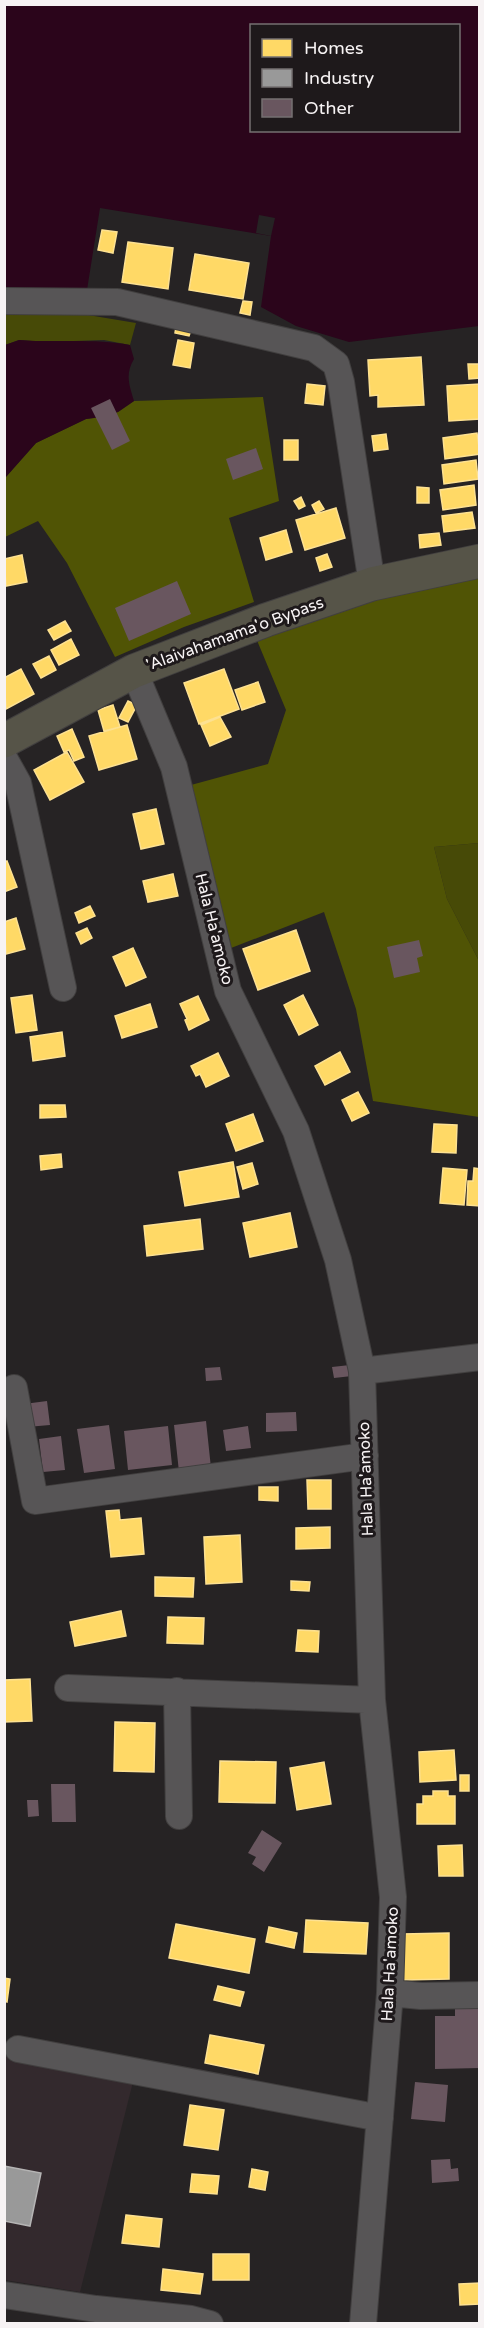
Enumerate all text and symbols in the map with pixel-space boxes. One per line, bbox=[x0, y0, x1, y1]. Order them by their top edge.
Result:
legend bbox=[250, 24, 460, 132]
text: Homes bbox=[304, 37, 364, 59]
text: Industry bbox=[304, 67, 375, 89]
text: Other bbox=[304, 97, 354, 119]
street label: 'Alaivahamama'o Bypass bbox=[144, 593, 326, 675]
street label: Hala Ha'amoko bbox=[190, 871, 238, 987]
street label: Hala Ha'amoko bbox=[354, 1421, 378, 1537]
street label: Hala Ha'amoko bbox=[377, 1906, 403, 2022]

